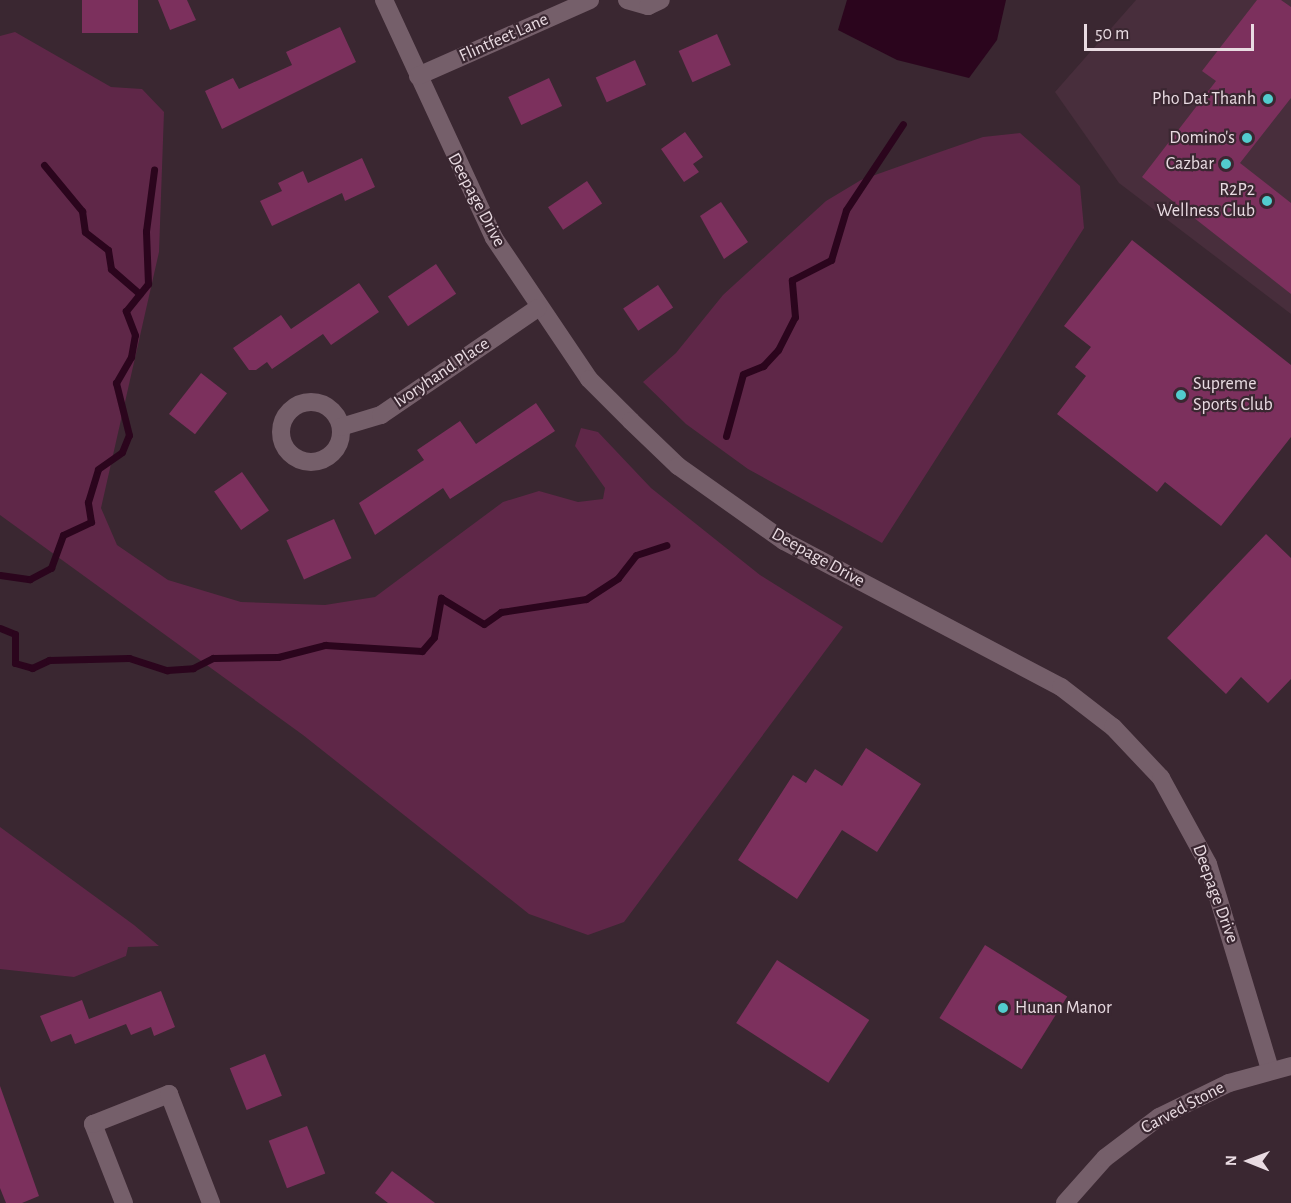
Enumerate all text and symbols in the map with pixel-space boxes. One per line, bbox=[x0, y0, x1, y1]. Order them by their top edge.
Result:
street label: Flintfeet Lane bbox=[456, 9, 552, 67]
scale bar bbox=[1087, 12, 1256, 50]
text: 50 m bbox=[1095, 25, 1129, 43]
place label: Pho Dat Thanh bbox=[1152, 88, 1256, 110]
marker: Pho Dat Thanh bbox=[1261, 92, 1275, 106]
place label: Domino's bbox=[1169, 127, 1235, 149]
marker: Domino's bbox=[1240, 131, 1254, 145]
street label: Deepage Drive bbox=[442, 149, 510, 251]
place label: Cazbar bbox=[1166, 153, 1214, 175]
marker: Cazbar bbox=[1219, 157, 1233, 171]
place label: R2P2 Wellness Club bbox=[1156, 180, 1255, 222]
marker: R2P2 Wellness Club bbox=[1260, 194, 1274, 208]
street label: Ivoryhand Place bbox=[390, 333, 494, 413]
place label: Supreme Sports Club bbox=[1193, 374, 1273, 416]
marker: Supreme Sports Club bbox=[1174, 388, 1188, 402]
street label: Deepage Drive bbox=[768, 524, 868, 592]
street label: Deepage Drive bbox=[1187, 842, 1243, 946]
place label: Hunan Manor bbox=[1015, 997, 1112, 1019]
marker: Hunan Manor bbox=[996, 1001, 1010, 1015]
street label: Carved Stone bbox=[1137, 1077, 1229, 1139]
north arrow bbox=[1219, 1131, 1279, 1191]
text: N bbox=[1223, 1155, 1239, 1166]

